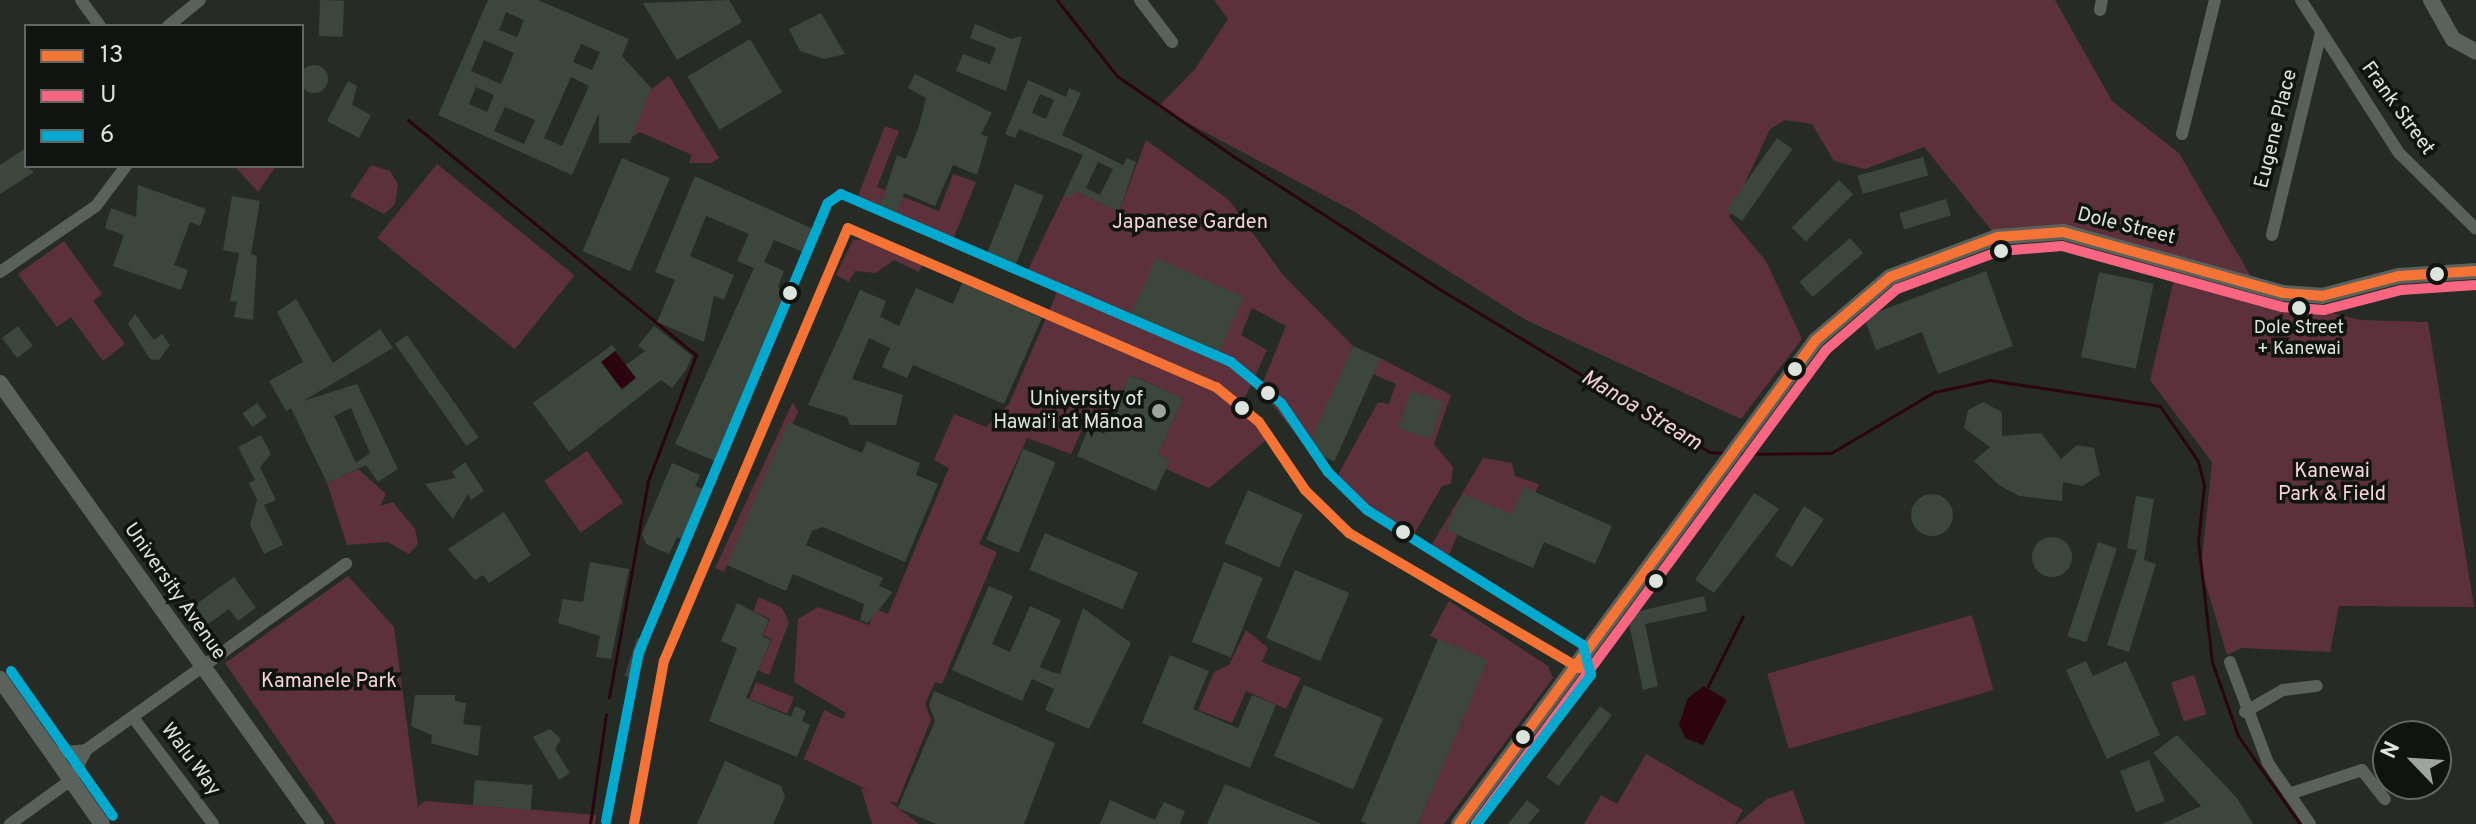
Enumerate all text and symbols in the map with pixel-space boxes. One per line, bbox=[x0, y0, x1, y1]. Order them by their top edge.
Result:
legend bbox=[24, 24, 304, 168]
text: 13 bbox=[100, 41, 123, 71]
street label: Frank Street bbox=[2355, 58, 2439, 160]
street label: Eugene Place bbox=[2251, 67, 2303, 191]
text: U bbox=[100, 81, 117, 111]
text: 6 bbox=[100, 121, 114, 151]
street label: Dole Street bbox=[2074, 203, 2178, 251]
park label: Japanese Garden bbox=[1112, 211, 1268, 235]
unlabelled marker bbox=[1993, 243, 2009, 259]
unlabelled marker bbox=[2429, 266, 2445, 282]
unlabelled marker bbox=[782, 285, 798, 301]
marker: Dole Street + Kanewai bbox=[2291, 300, 2307, 316]
place label: Dole Street + Kanewai bbox=[2254, 319, 2344, 362]
unlabelled marker bbox=[1787, 361, 1803, 377]
water label: Manoa Stream bbox=[1576, 365, 1706, 457]
unlabelled marker bbox=[1260, 385, 1276, 401]
place label: University of Hawaiʻi at Mānoa bbox=[993, 388, 1143, 435]
unlabelled marker bbox=[1234, 400, 1250, 416]
marker: University of Hawaiʻi at Mānoa bbox=[1150, 402, 1168, 420]
park label: Kanewai Park & Field bbox=[2278, 461, 2386, 508]
street label: University Avenue bbox=[118, 519, 230, 665]
unlabelled marker bbox=[1395, 524, 1411, 540]
unlabelled marker bbox=[1648, 573, 1664, 589]
park label: Kamanele Park bbox=[261, 670, 397, 694]
street label: Walu Way bbox=[155, 719, 225, 801]
north arrow bbox=[2372, 720, 2452, 800]
unlabelled marker bbox=[1515, 729, 1531, 745]
text: N bbox=[2376, 738, 2407, 763]

